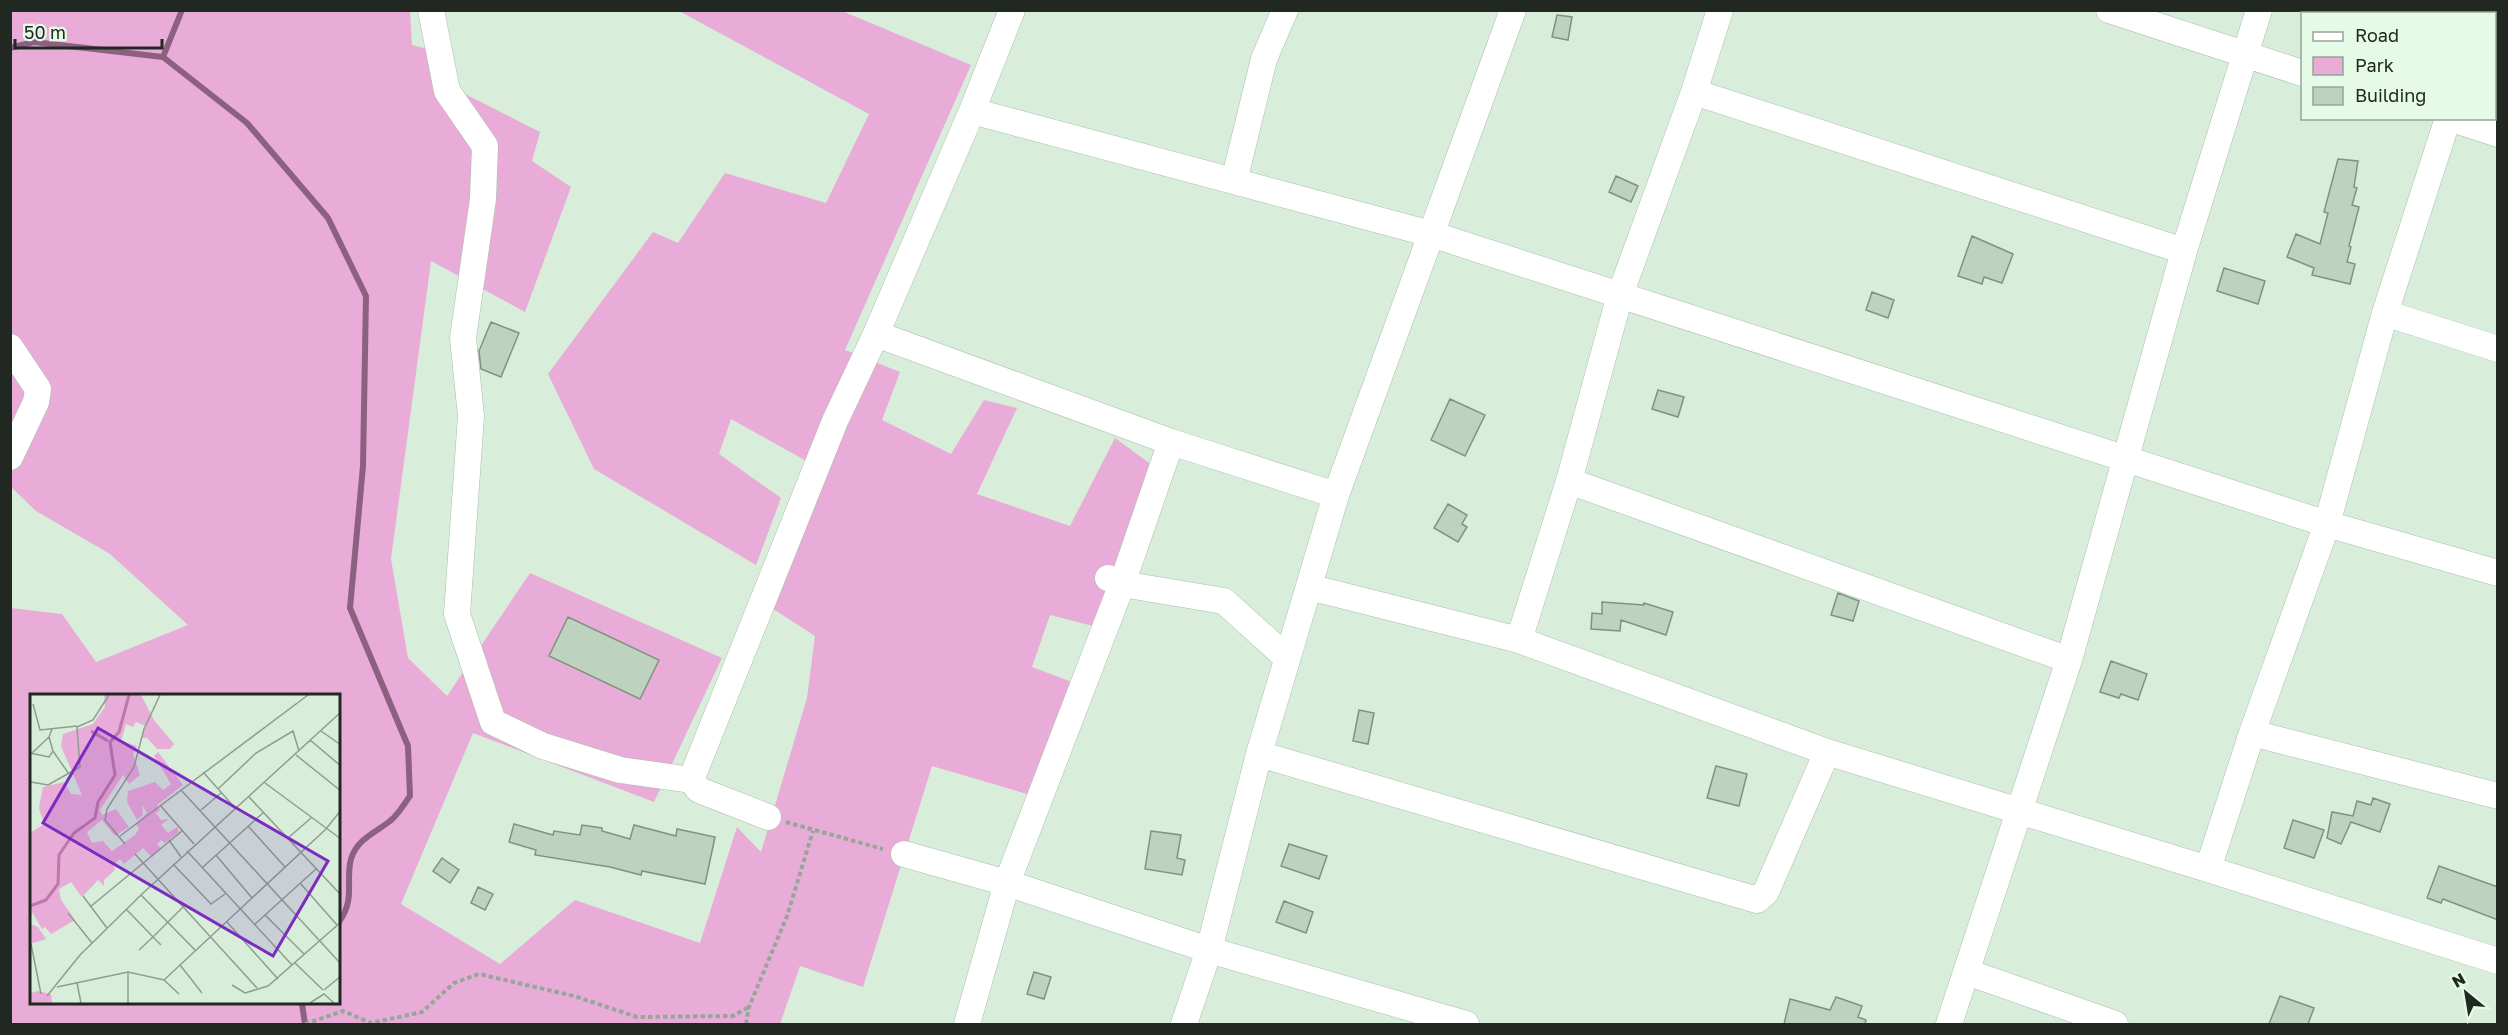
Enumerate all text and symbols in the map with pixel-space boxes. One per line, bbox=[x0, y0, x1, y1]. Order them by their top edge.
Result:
scale bar bbox=[15, 12, 162, 50]
legend bbox=[2301, 12, 2496, 120]
text: 50 m bbox=[24, 21, 66, 43]
text: Road bbox=[2355, 24, 2399, 46]
text: Park bbox=[2355, 54, 2394, 76]
text: Building bbox=[2355, 84, 2426, 106]
inset map bbox=[30, 694, 340, 1005]
north arrow bbox=[2436, 963, 2496, 1023]
text: N bbox=[2448, 968, 2469, 992]

